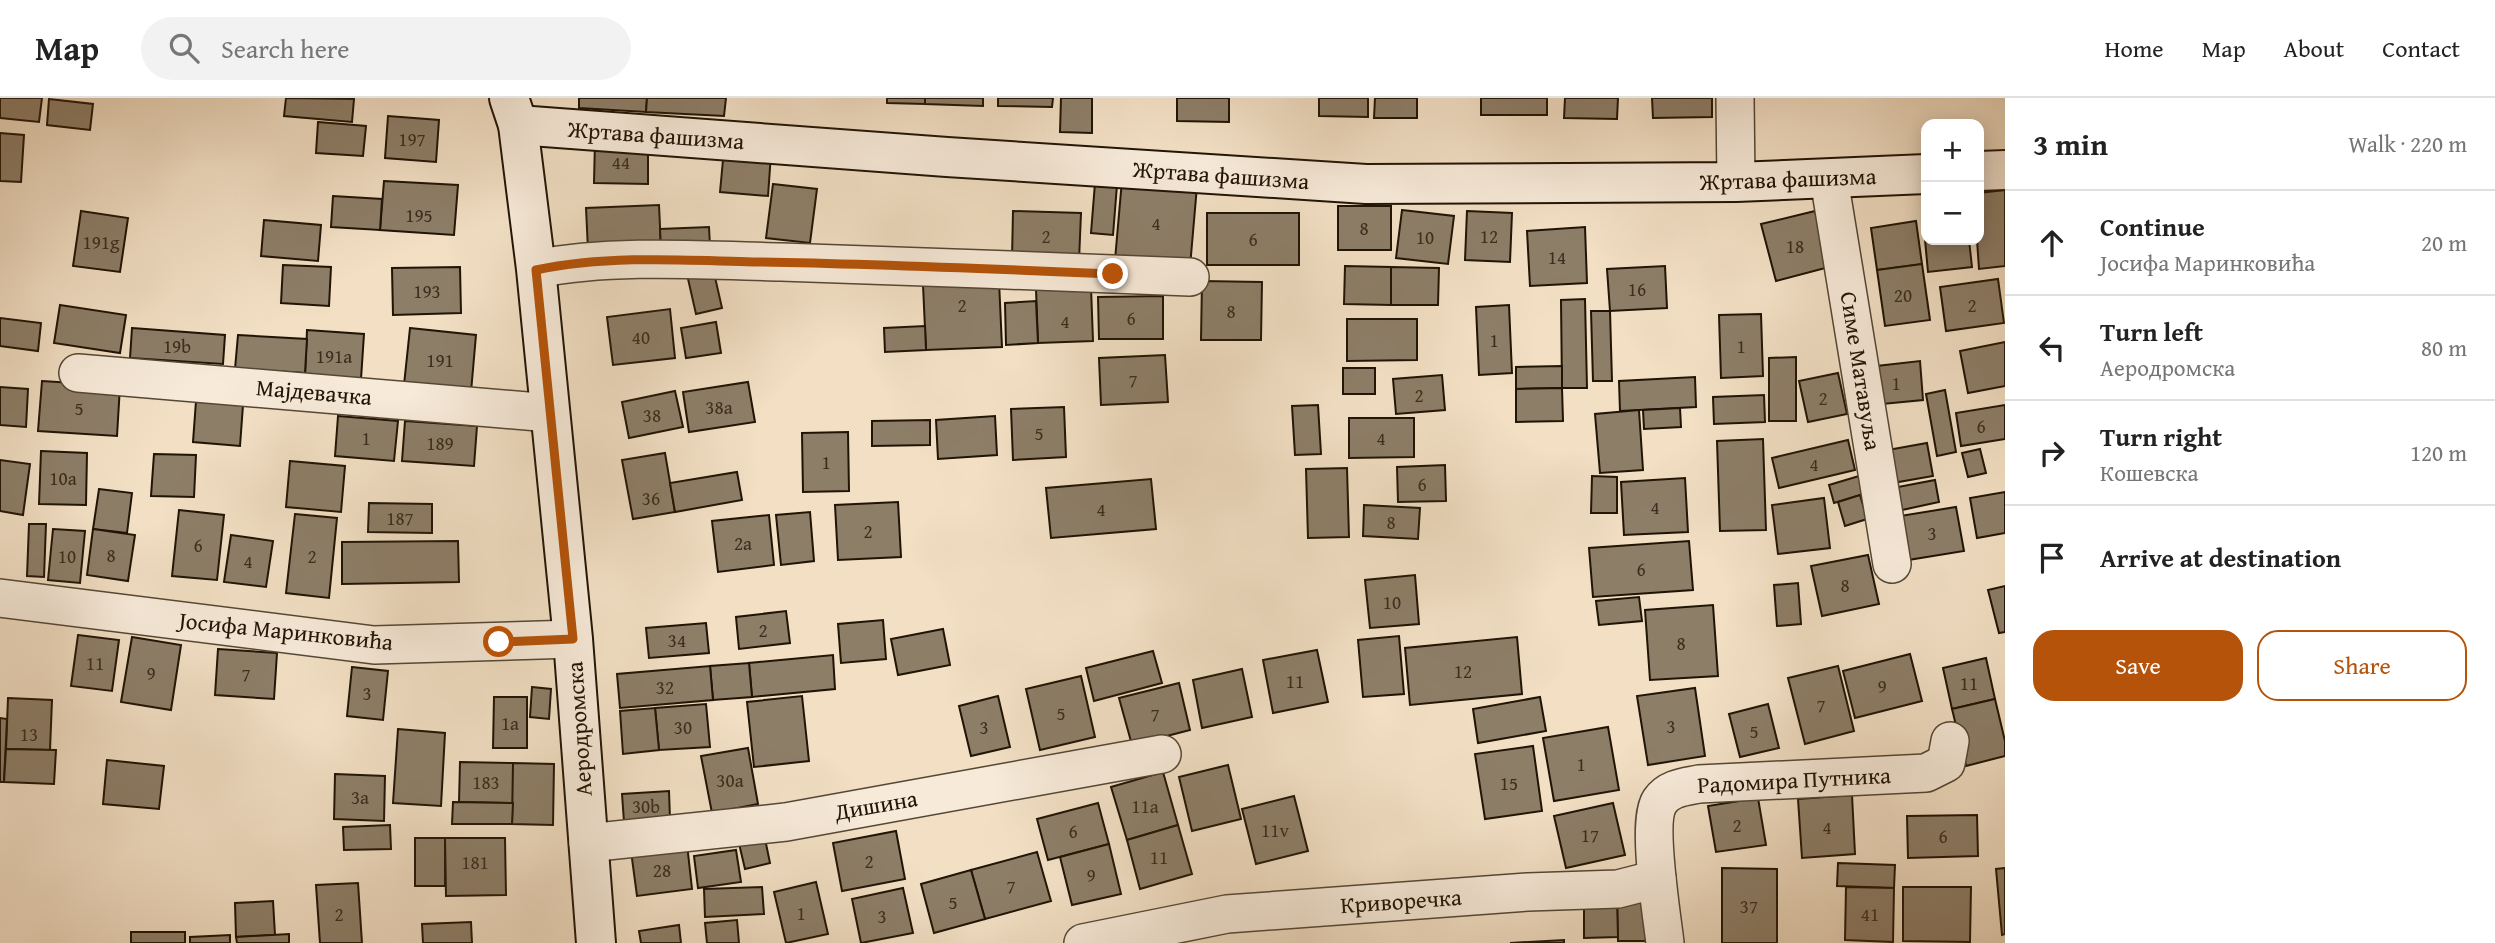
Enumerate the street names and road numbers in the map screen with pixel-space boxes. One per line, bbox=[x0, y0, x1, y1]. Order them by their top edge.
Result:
street label: Жртава фашизма bbox=[566, 112, 745, 157]
street label: Жртава фашизма bbox=[1131, 152, 1310, 197]
street label: Жртава фашизма bbox=[1698, 159, 1877, 198]
street label: Симе Матавуља bbox=[1833, 289, 1890, 453]
street label: Мајдевачка bbox=[255, 370, 373, 413]
street label: Јосифа Маринковића bbox=[174, 603, 395, 658]
street label: Аеродромска bbox=[557, 660, 600, 798]
street label: Радомира Путника bbox=[1696, 758, 1892, 801]
street label: Дишина bbox=[831, 781, 920, 828]
street label: Криворечка bbox=[1339, 880, 1463, 921]

